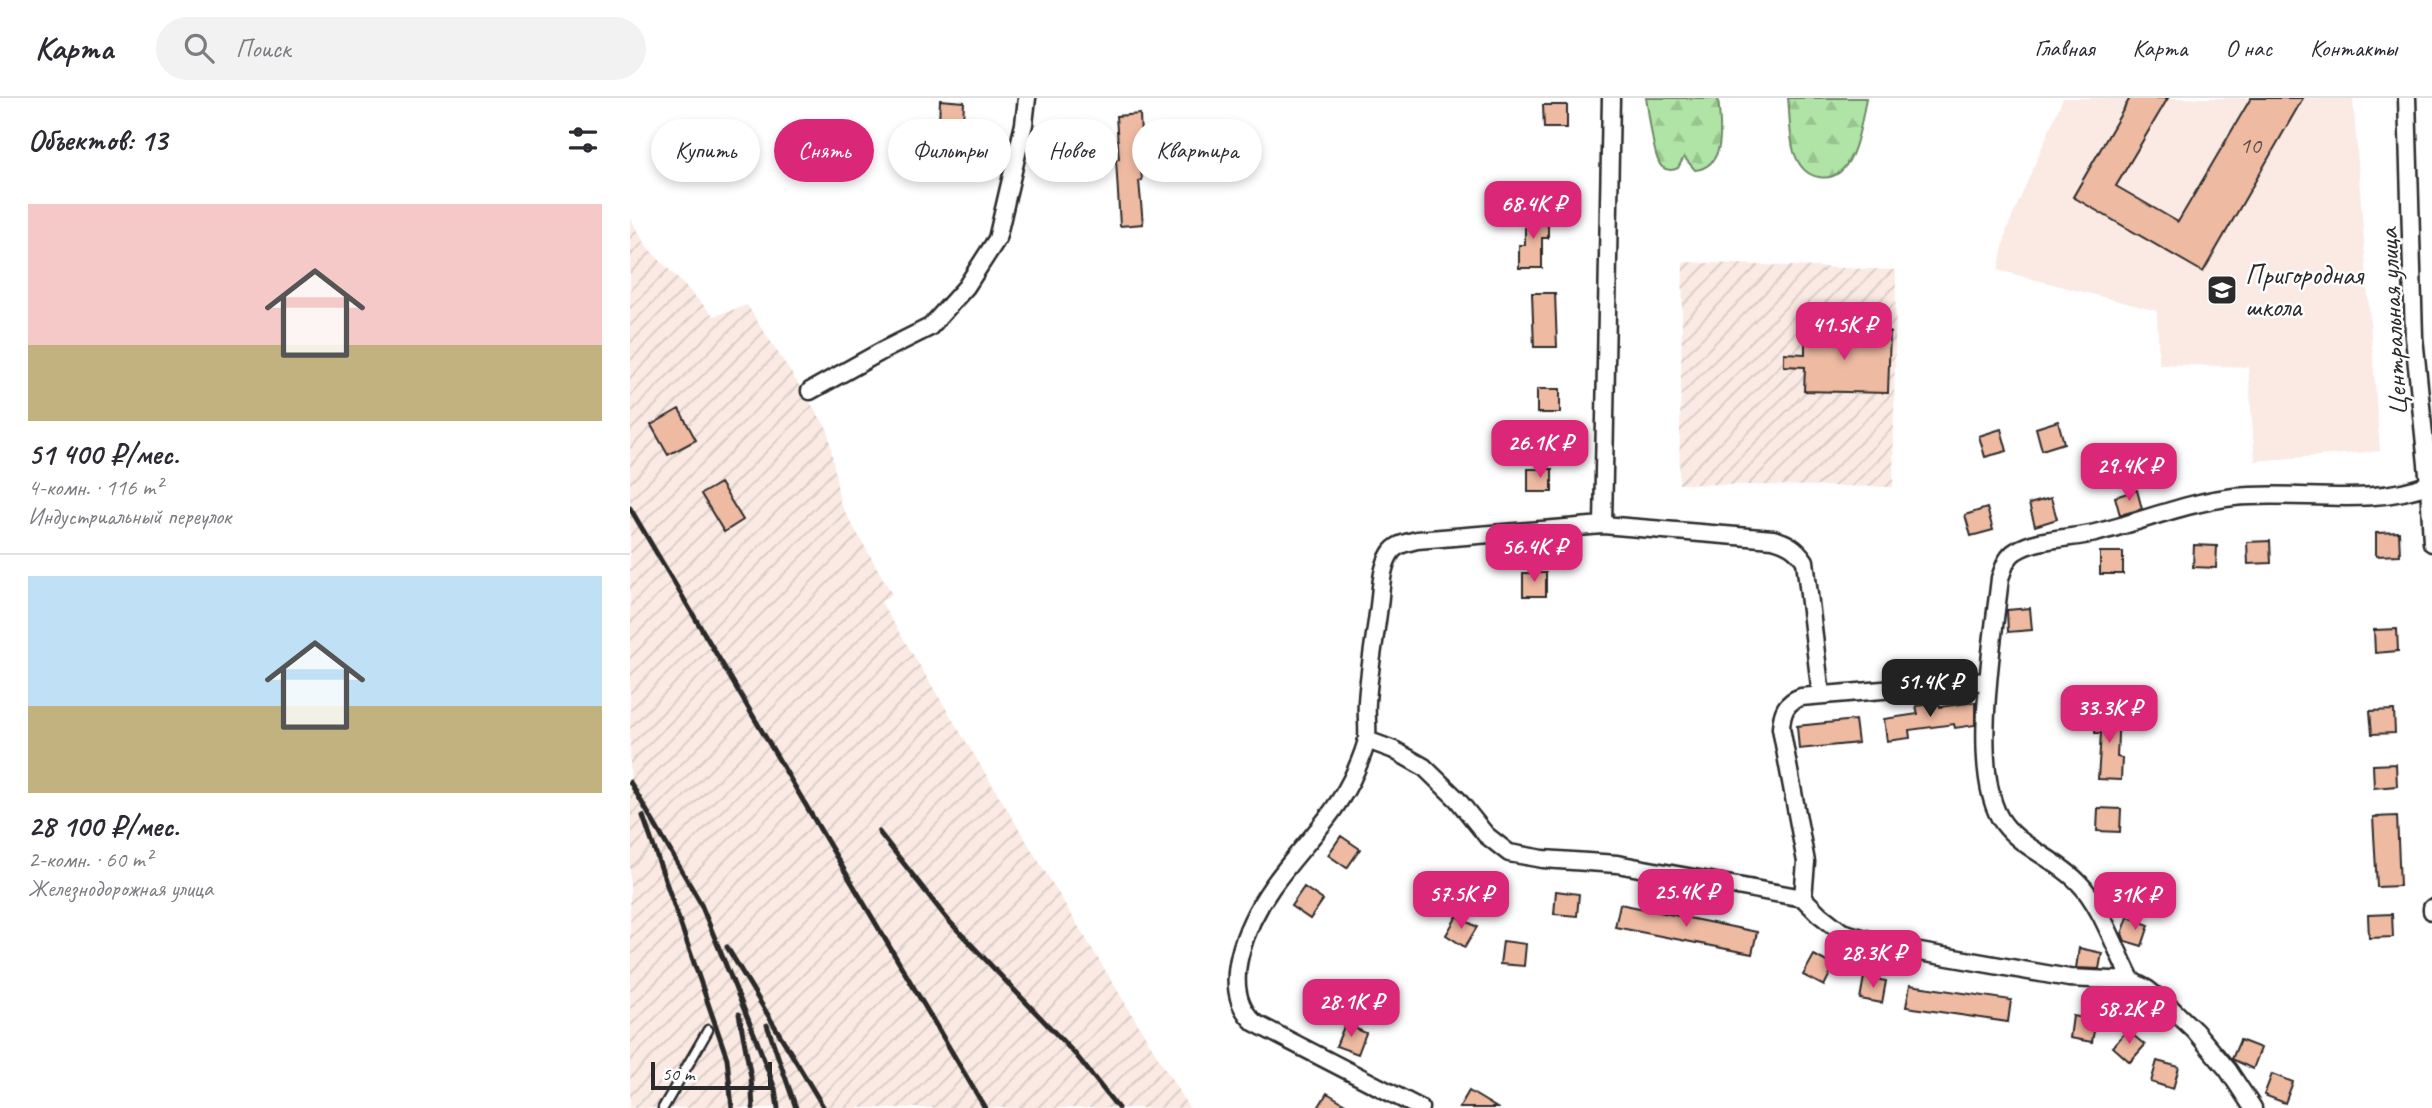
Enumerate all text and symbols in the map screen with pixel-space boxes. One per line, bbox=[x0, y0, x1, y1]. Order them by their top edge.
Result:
search box bbox=[156, 17, 646, 80]
text: Карта bbox=[35, 27, 114, 69]
icon: search bbox=[180, 29, 218, 67]
text: Поиск bbox=[236, 32, 290, 65]
text: Главная bbox=[2034, 33, 2095, 63]
text: Карта bbox=[2133, 33, 2187, 63]
text: О нас bbox=[2225, 33, 2272, 63]
text: Контакты bbox=[2310, 33, 2397, 63]
chip: Купить bbox=[651, 119, 760, 182]
chip: Снять bbox=[774, 119, 874, 182]
chip: Фильтры bbox=[888, 119, 1011, 182]
chip: Новое bbox=[1025, 119, 1118, 182]
chip: Квартира bbox=[1132, 119, 1262, 182]
text: Объектов: 13 bbox=[28, 121, 167, 159]
icon: filters bbox=[564, 121, 602, 159]
house number: 10 bbox=[2239, 130, 2263, 160]
pin: 68.4K ₽ bbox=[1468, 181, 1598, 241]
text: 68.4K ₽ bbox=[1500, 189, 1566, 218]
street label: Центральная улица bbox=[2370, 226, 2415, 417]
icon: home bbox=[252, 250, 378, 376]
place label: Пригородная школа bbox=[2245, 257, 2365, 324]
school or university icon: Пригородная школа bbox=[2205, 273, 2239, 307]
pin: 41.5K ₽ bbox=[1779, 302, 1909, 362]
text: 41.5K ₽ bbox=[1812, 310, 1876, 339]
pin: 26.1K ₽ bbox=[1475, 420, 1605, 480]
text: 26.1K ₽ bbox=[1507, 428, 1573, 457]
text: 51 400 ₽/мес. bbox=[28, 435, 179, 473]
pin: 29.4K ₽ bbox=[2064, 444, 2194, 503]
text: 29.4K ₽ bbox=[2097, 451, 2161, 480]
text: 4-комн. · 116 m² bbox=[28, 473, 162, 502]
text: Индустриальный переулок bbox=[28, 502, 231, 531]
pin: 56.4K ₽ bbox=[1469, 524, 1599, 584]
text: 56.4K ₽ bbox=[1502, 532, 1566, 561]
icon: home bbox=[252, 622, 378, 748]
pin: 51.4K ₽ bbox=[1865, 660, 1995, 719]
text: 51.4K ₽ bbox=[1898, 667, 1962, 696]
pin: 33.3K ₽ bbox=[2044, 686, 2174, 745]
text: 33.3K ₽ bbox=[2077, 693, 2141, 722]
text: 28 100 ₽/мес. bbox=[28, 807, 179, 845]
text: 2-комн. · 60 m² bbox=[28, 845, 152, 874]
pin: 25.4K ₽ bbox=[1621, 870, 1751, 929]
pin: 57.5K ₽ bbox=[1396, 872, 1526, 931]
pin: 31K ₽ bbox=[2086, 872, 2184, 932]
text: Железнодорожная улица bbox=[28, 874, 213, 903]
text: 25.4K ₽ bbox=[1654, 877, 1718, 906]
text: 57.5K ₽ bbox=[1429, 879, 1493, 908]
text: 31K ₽ bbox=[2110, 880, 2160, 909]
pin: 28.3K ₽ bbox=[1808, 930, 1938, 990]
text: 28.3K ₽ bbox=[1841, 938, 1905, 967]
pin: 28.1K ₽ bbox=[1286, 979, 1416, 1039]
pin: 58.2K ₽ bbox=[2064, 986, 2194, 1046]
text: 28.1K ₽ bbox=[1319, 987, 1383, 1016]
text: 58.2K ₽ bbox=[2097, 994, 2161, 1023]
scale bar bbox=[651, 1059, 772, 1091]
text: 50 m bbox=[662, 1062, 694, 1086]

